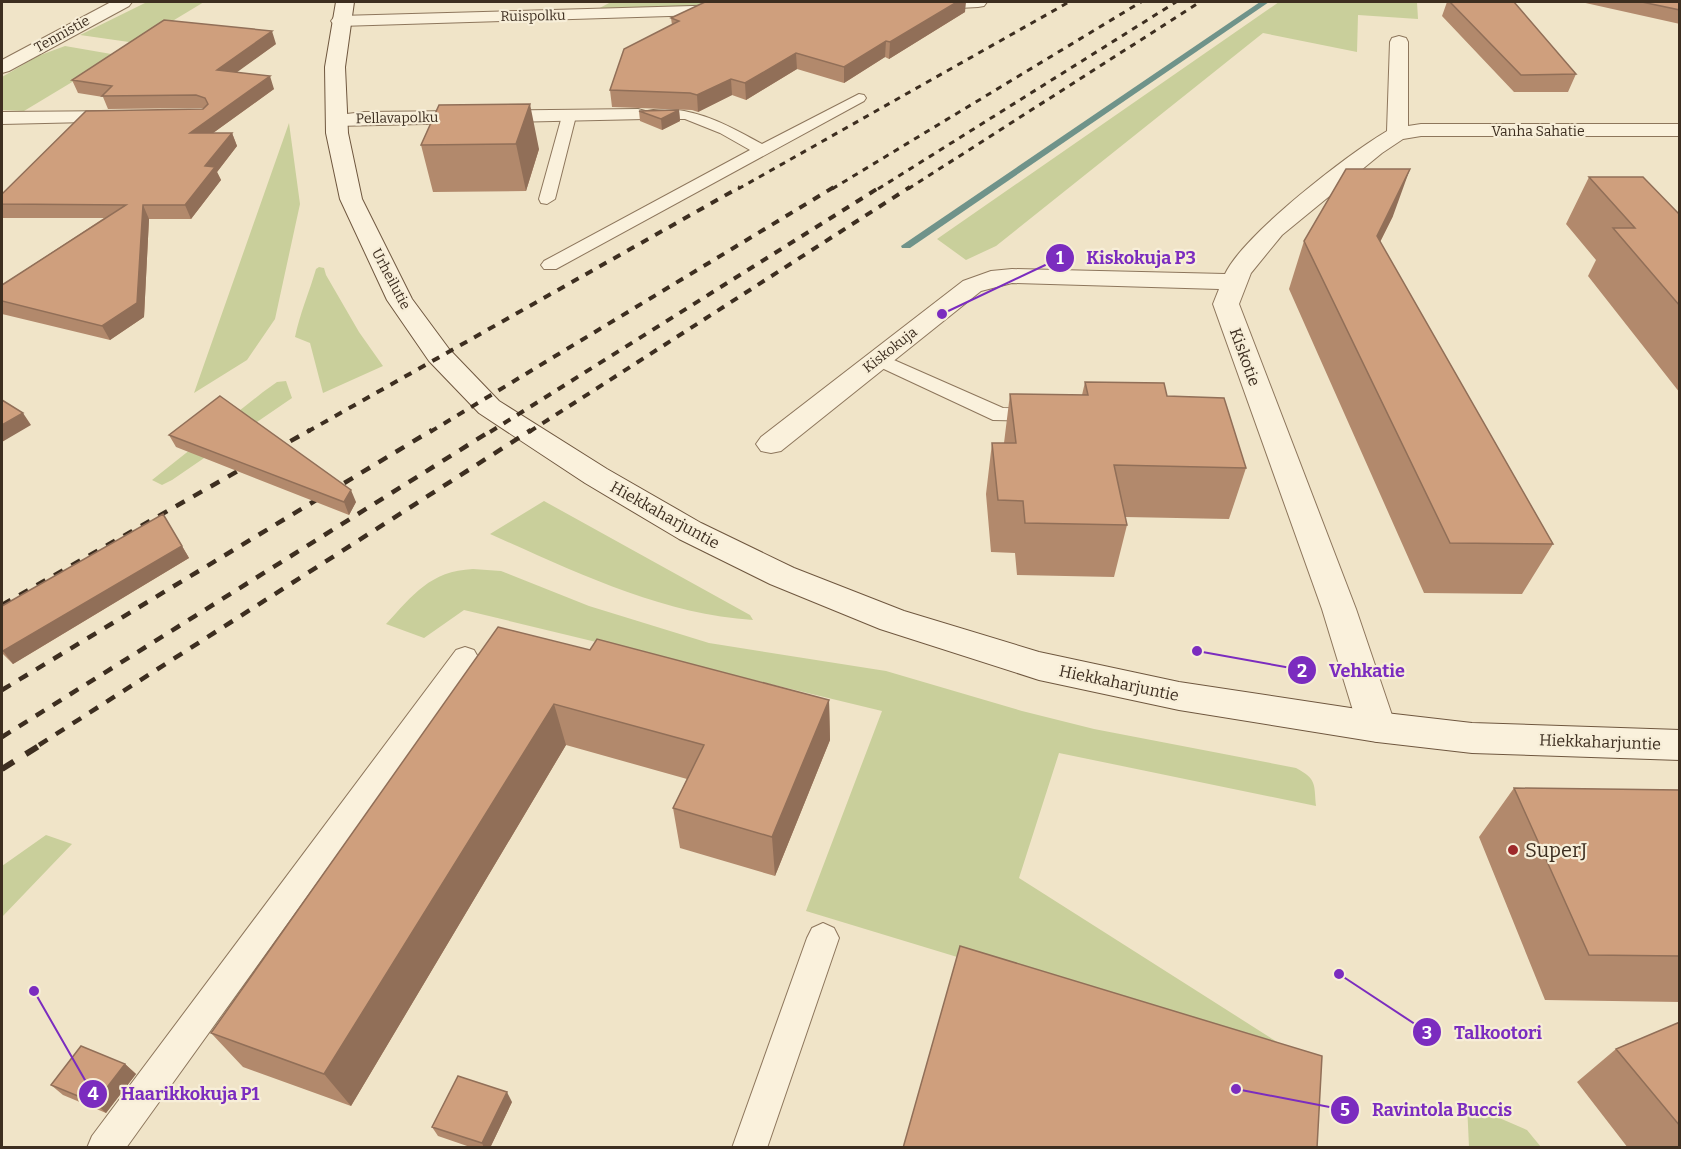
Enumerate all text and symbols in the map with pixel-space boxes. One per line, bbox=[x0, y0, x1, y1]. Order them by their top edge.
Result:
street label: Ruispolku bbox=[500, 7, 566, 25]
street label: Tennistie bbox=[31, 12, 93, 56]
street label: Pellavapolku bbox=[356, 109, 439, 127]
street label: Vanha Sahatie bbox=[1491, 123, 1585, 140]
callout: Kiskokuja P3 bbox=[1045, 240, 1208, 276]
street label: Urheilutie bbox=[368, 246, 414, 312]
text: 1 bbox=[1056, 247, 1064, 269]
text: Kiskokuja P3 bbox=[1086, 247, 1196, 269]
street label: Kiskokuja bbox=[860, 323, 921, 376]
street label: Kiskotie bbox=[1226, 325, 1264, 389]
street label: Hiekkaharjuntie bbox=[607, 477, 723, 553]
callout: Vehkatie bbox=[1287, 652, 1417, 688]
text: 2 bbox=[1297, 660, 1307, 682]
text: Vehkatie bbox=[1329, 660, 1405, 682]
street label: Hiekkaharjuntie bbox=[1057, 661, 1181, 705]
street label: Hiekkaharjuntie bbox=[1539, 730, 1661, 754]
place label: SuperJ bbox=[1525, 838, 1587, 862]
marker: SuperJ bbox=[1506, 843, 1520, 857]
callout: Talkootori bbox=[1412, 1014, 1554, 1050]
text: 3 bbox=[1422, 1022, 1432, 1044]
text: Talkootori bbox=[1454, 1022, 1542, 1044]
callout: Haarikkokuja P1 bbox=[78, 1076, 271, 1112]
text: 4 bbox=[88, 1083, 99, 1105]
text: Haarikkokuja P1 bbox=[121, 1083, 259, 1105]
callout: Ravintola Buccis bbox=[1330, 1092, 1524, 1128]
text: 5 bbox=[1340, 1099, 1350, 1121]
text: Ravintola Buccis bbox=[1372, 1099, 1512, 1121]

